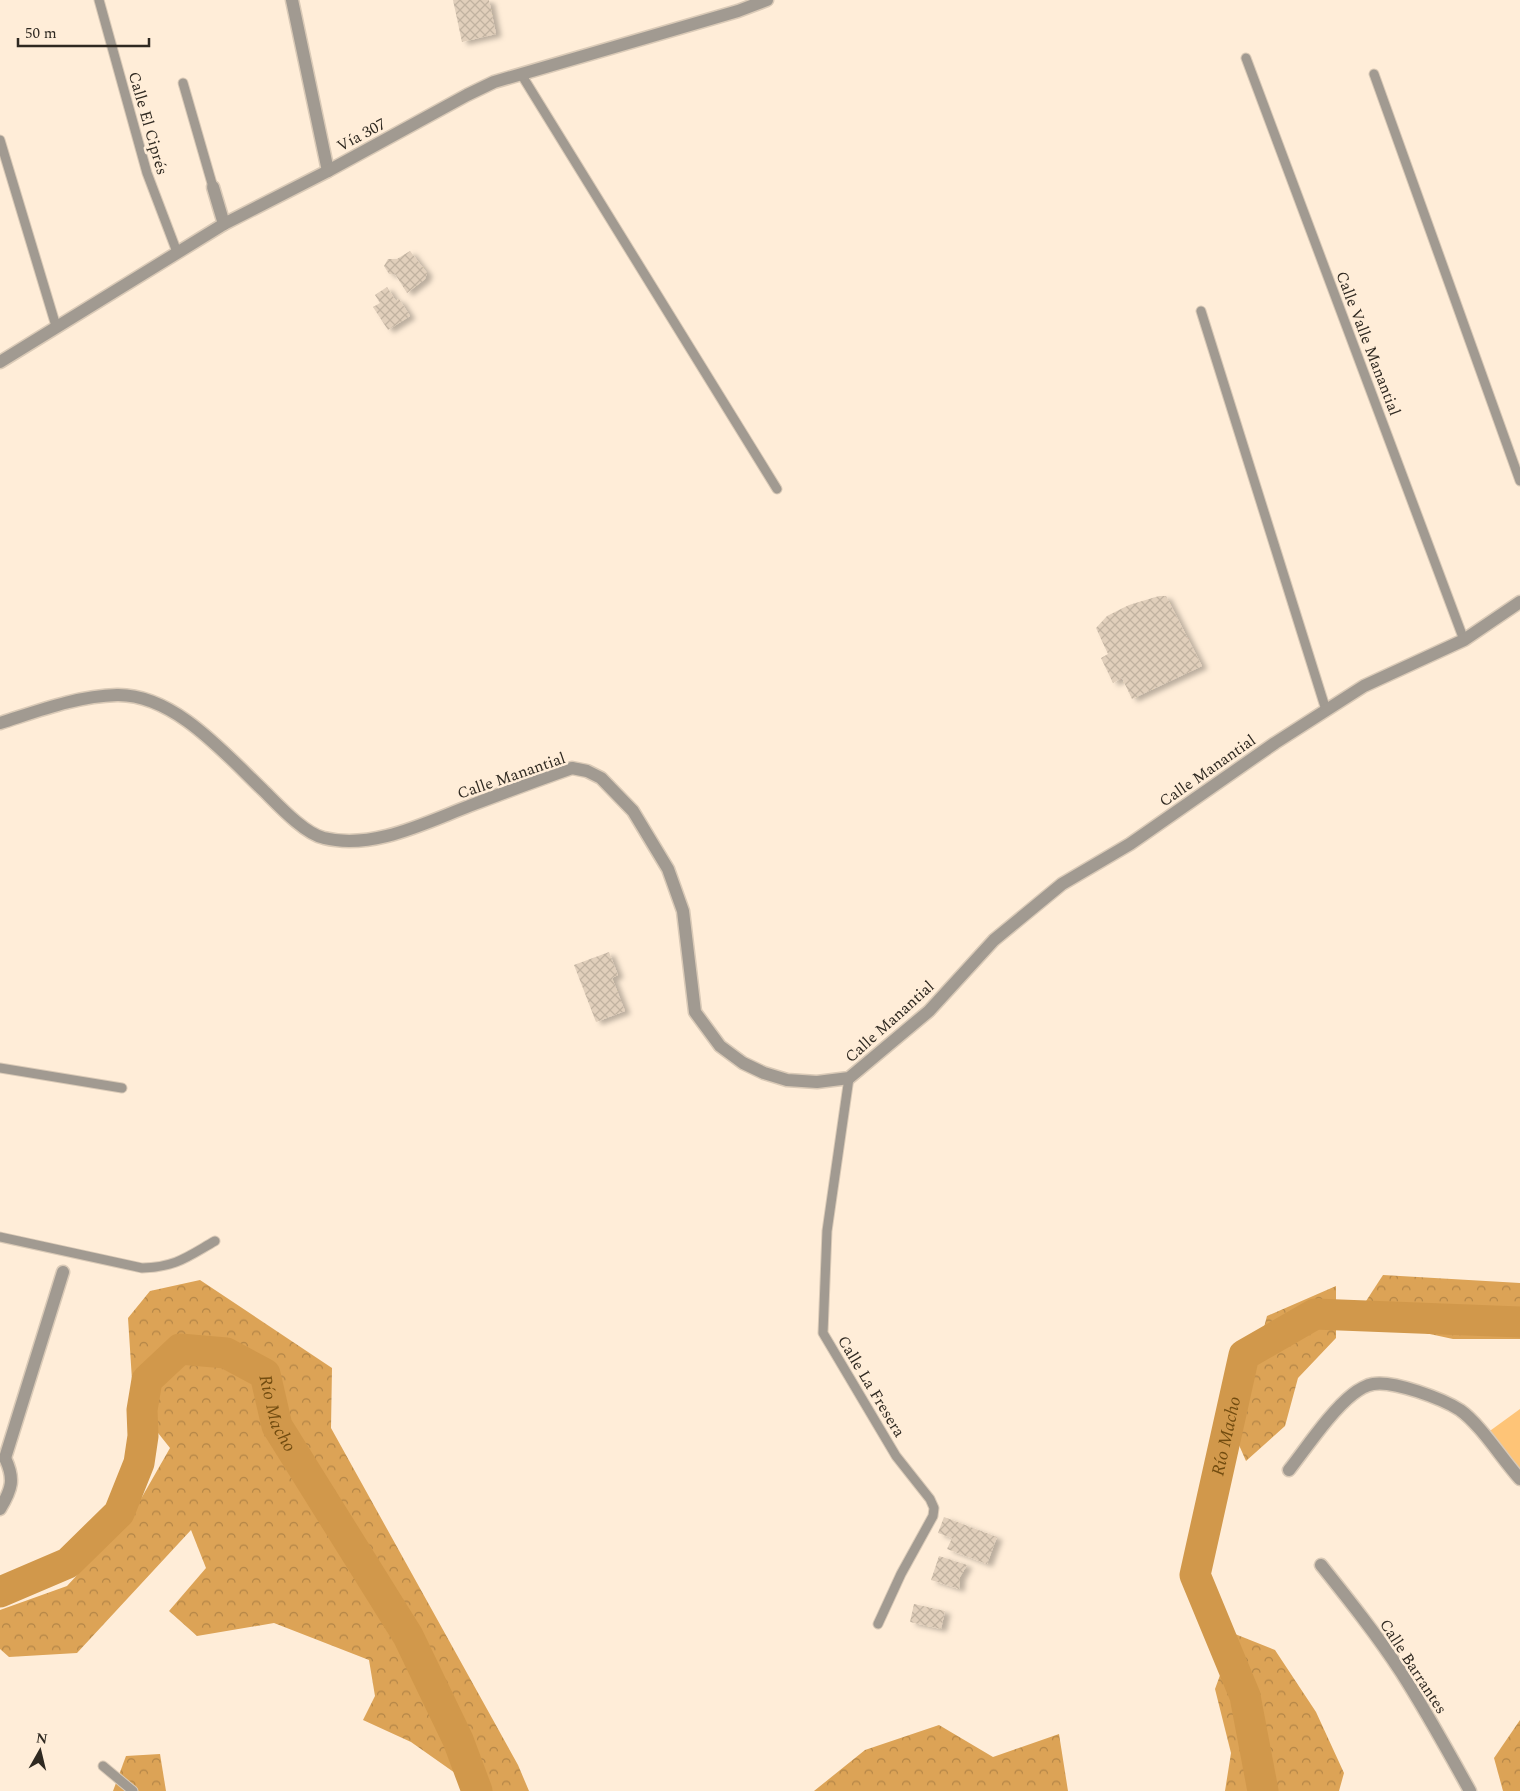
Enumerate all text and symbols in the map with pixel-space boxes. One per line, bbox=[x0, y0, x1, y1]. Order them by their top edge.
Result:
scale bar bbox=[18, 15, 149, 47]
text: 50 m bbox=[25, 22, 57, 45]
street label: Calle El Ciprés bbox=[122, 69, 174, 178]
street label: Vía 307 bbox=[333, 112, 390, 158]
street label: Calle Valle Manantial bbox=[1329, 268, 1407, 419]
street label: Calle Manantial bbox=[1154, 729, 1261, 813]
street label: Calle Manantial bbox=[454, 746, 569, 806]
street label: Calle Manantial bbox=[840, 975, 940, 1069]
street label: Calle La Fresera bbox=[831, 1331, 911, 1442]
water label: Río Macho bbox=[252, 1372, 303, 1458]
water label: Río Macho bbox=[1204, 1394, 1248, 1479]
street label: Calle Barrantes bbox=[1373, 1614, 1453, 1719]
north arrow bbox=[15, 1726, 65, 1776]
text: N bbox=[35, 1727, 49, 1750]

